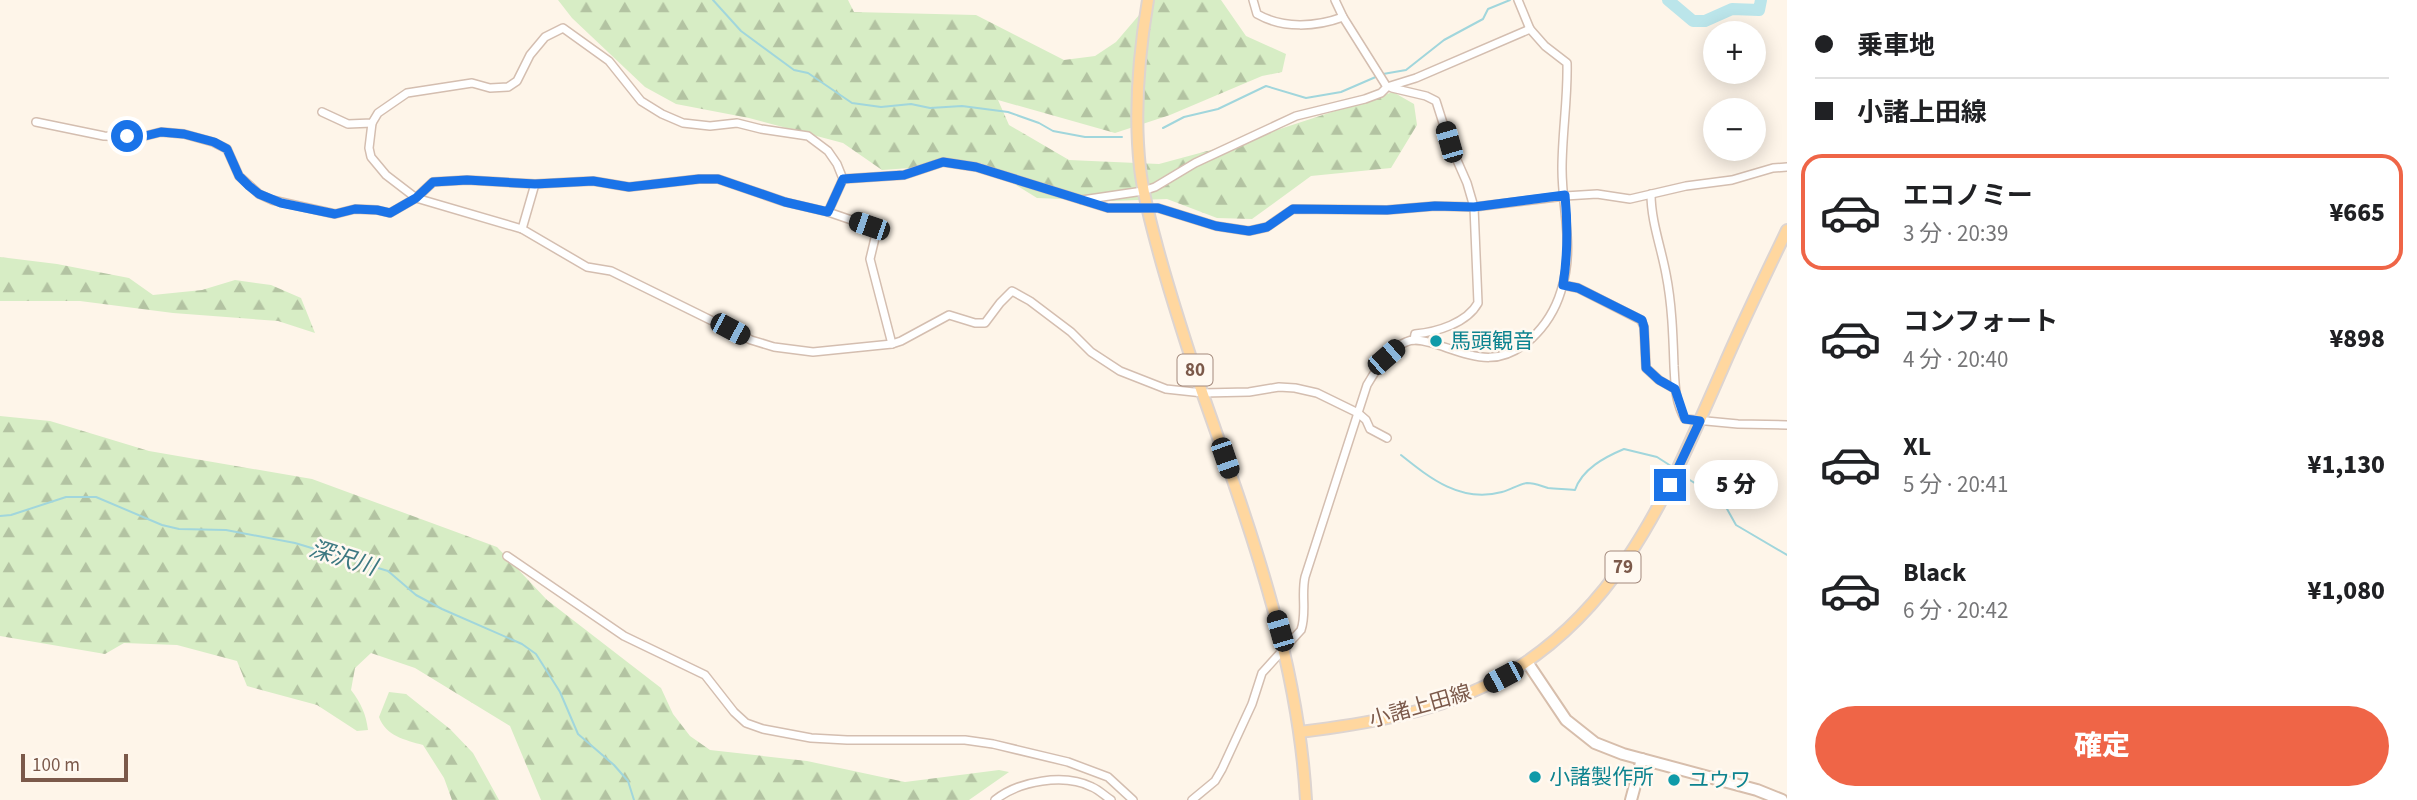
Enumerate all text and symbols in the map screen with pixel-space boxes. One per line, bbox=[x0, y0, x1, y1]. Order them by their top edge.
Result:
map controls bbox=[1703, 21, 1766, 161]
button: + bbox=[1703, 21, 1766, 84]
text: 乗車地 bbox=[1857, 27, 1935, 64]
text: 小諸上田線 bbox=[1857, 94, 1987, 131]
button: − bbox=[1703, 98, 1766, 161]
car bbox=[1434, 119, 1465, 165]
route start bbox=[111, 120, 143, 152]
text: エコノミー bbox=[1903, 177, 2033, 214]
icon: car bbox=[1819, 181, 1882, 244]
text: ¥665 bbox=[2329, 194, 2385, 231]
car bbox=[846, 209, 893, 243]
text: 3 分 · 20:39 bbox=[1903, 217, 2008, 250]
text: コンフォート bbox=[1903, 303, 2058, 340]
icon: car bbox=[1819, 307, 1882, 370]
car bbox=[707, 310, 754, 348]
text: ¥898 bbox=[2329, 320, 2385, 357]
place label: 馬頭観音 bbox=[1450, 326, 1534, 356]
marker: 馬頭観音 bbox=[1428, 333, 1444, 349]
car bbox=[1364, 335, 1409, 379]
text: 4 分 · 20:40 bbox=[1903, 343, 2008, 376]
road number: 80 bbox=[1178, 354, 1212, 386]
text: XL bbox=[1903, 428, 1931, 465]
icon: car bbox=[1819, 433, 1882, 496]
car bbox=[1209, 435, 1242, 481]
text: ¥1,130 bbox=[2308, 446, 2385, 483]
callout: 5 分 bbox=[1694, 461, 1778, 510]
text: 5 分 bbox=[1716, 468, 1756, 501]
text: 5 分 · 20:41 bbox=[1903, 468, 2008, 501]
route end bbox=[1654, 469, 1686, 501]
water label: 深沢川 bbox=[305, 532, 384, 585]
road number: 79 bbox=[1606, 552, 1640, 582]
text: Black bbox=[1903, 554, 1966, 591]
icon: car bbox=[1819, 559, 1882, 622]
text: ¥1,080 bbox=[2308, 572, 2385, 609]
text: 6 分 · 20:42 bbox=[1903, 594, 2008, 627]
car bbox=[1265, 608, 1296, 654]
car bbox=[1480, 658, 1527, 696]
street label: 小諸上田線 bbox=[1365, 677, 1475, 735]
button: 確定 bbox=[1815, 706, 2389, 786]
scale bar bbox=[21, 751, 128, 783]
text: 100 m bbox=[32, 752, 80, 779]
place label: 小諸製作所 bbox=[1549, 762, 1654, 792]
place label: ユウワ bbox=[1688, 765, 1751, 795]
marker: 小諸製作所 bbox=[1527, 769, 1543, 785]
marker: ユウワ bbox=[1666, 772, 1682, 788]

